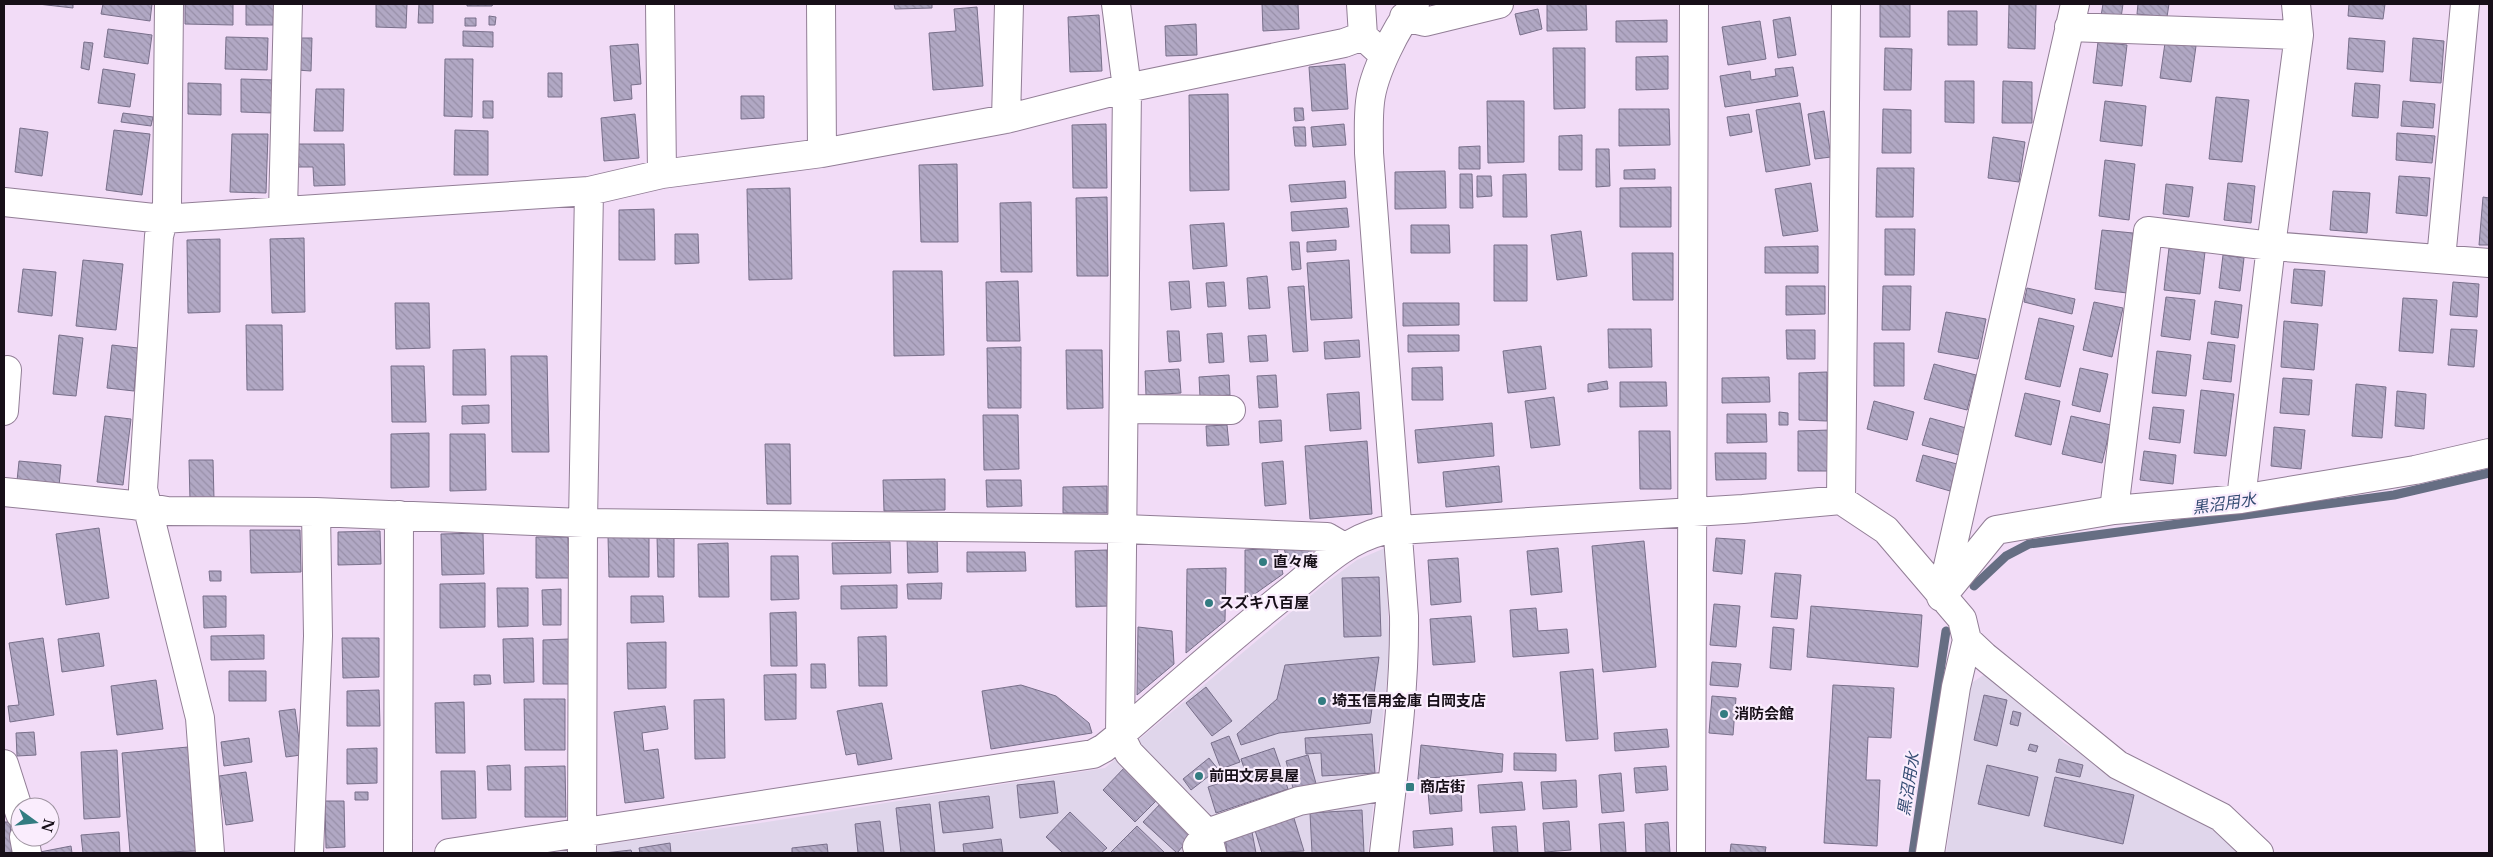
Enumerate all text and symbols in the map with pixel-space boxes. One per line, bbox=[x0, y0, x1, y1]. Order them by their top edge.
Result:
water label: 黒沼用水 bbox=[2191, 488, 2259, 517]
place label: 直々庵 bbox=[1273, 552, 1318, 571]
marker: 直々庵 bbox=[1257, 556, 1269, 568]
place label: スズキ八百屋 bbox=[1219, 593, 1309, 612]
marker: スズキ八百屋 bbox=[1203, 597, 1215, 609]
place label: 埼玉信用金庫 白岡支店 bbox=[1332, 691, 1486, 710]
marker: 埼玉信用金庫 白岡支店 bbox=[1316, 695, 1328, 707]
place label: 消防会館 bbox=[1734, 704, 1794, 723]
marker: 消防会館 bbox=[1718, 708, 1730, 720]
water label: 黒沼用水 bbox=[1893, 749, 1923, 817]
place label: 前田文房具屋 bbox=[1209, 766, 1299, 785]
marker: 前田文房具屋 bbox=[1193, 770, 1205, 782]
place label: 商店街 bbox=[1420, 777, 1465, 796]
marker: 商店街 bbox=[1404, 781, 1416, 793]
north arrow bbox=[10, 797, 60, 847]
text: N bbox=[37, 817, 58, 834]

